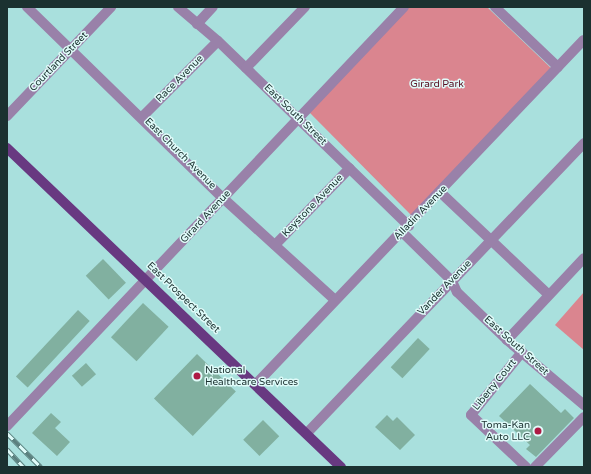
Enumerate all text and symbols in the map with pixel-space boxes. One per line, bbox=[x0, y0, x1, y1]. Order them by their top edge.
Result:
street label: Courtland Street bbox=[27, 30, 91, 94]
street label: Race Avenue bbox=[154, 53, 206, 105]
park label: Girard Park bbox=[410, 79, 464, 91]
street label: East South Street bbox=[261, 82, 329, 148]
street label: East Church Avenue bbox=[142, 116, 218, 192]
street label: Keystone Avenue bbox=[280, 172, 346, 240]
street label: Alladin Avenue bbox=[392, 183, 450, 243]
street label: Girard Avenue bbox=[178, 188, 234, 246]
street label: Vander Avenue bbox=[416, 258, 474, 318]
street label: East Prospect Street bbox=[144, 260, 222, 336]
street label: East South Street bbox=[481, 314, 551, 378]
street label: Liberty Court bbox=[471, 357, 519, 413]
place label: National Healthcare Services bbox=[205, 364, 298, 388]
marker: National Healthcare Services bbox=[192, 371, 202, 381]
place label: Toma-Kan Auto LLC bbox=[481, 419, 530, 442]
marker: Toma-Kan Auto LLC bbox=[533, 426, 543, 436]

